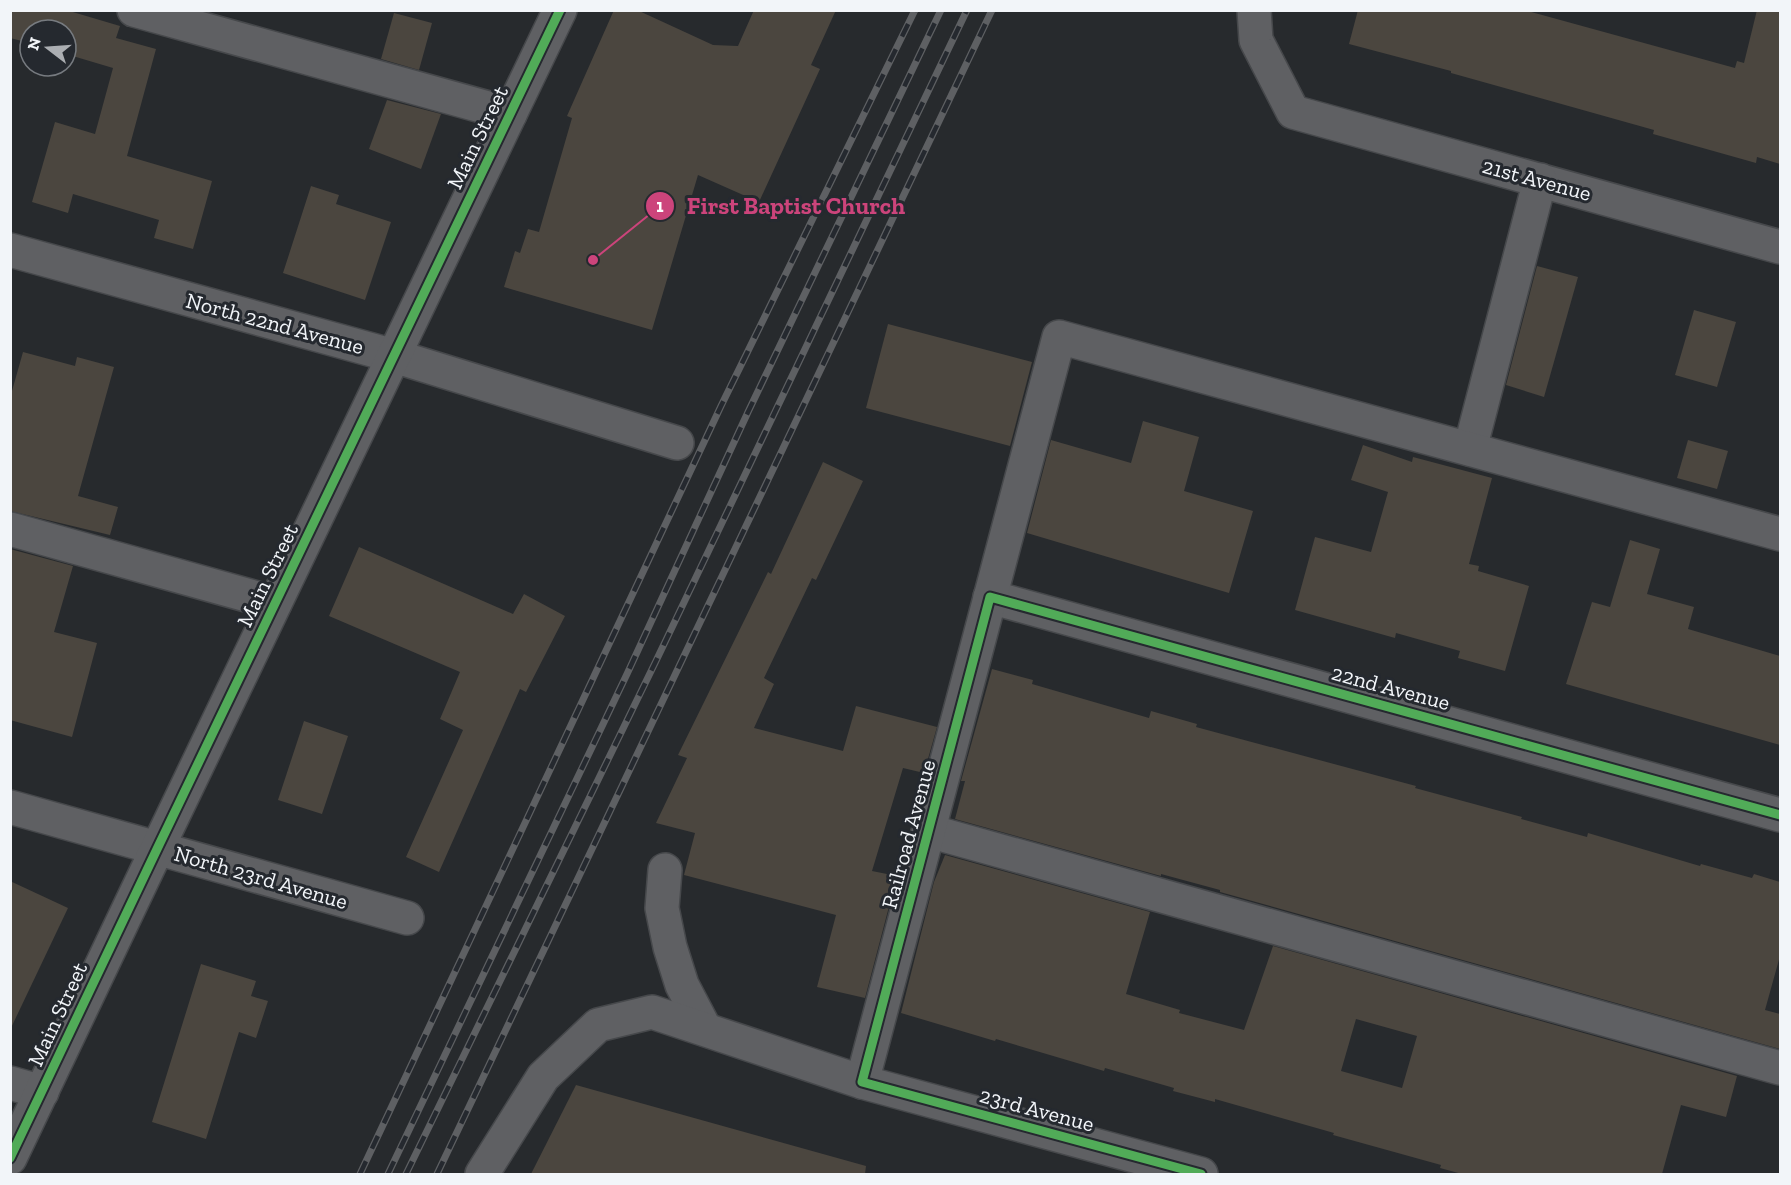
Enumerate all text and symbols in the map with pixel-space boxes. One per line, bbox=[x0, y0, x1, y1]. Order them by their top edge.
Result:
north arrow bbox=[18, 18, 78, 78]
text: N bbox=[23, 35, 45, 52]
street label: Main Street bbox=[441, 80, 514, 193]
street label: 21st Avenue bbox=[1479, 152, 1594, 207]
callout: First Baptist Church bbox=[645, 185, 917, 227]
text: First Baptist Church bbox=[687, 191, 905, 220]
text: 1 bbox=[656, 195, 664, 217]
street label: North 22nd Avenue bbox=[183, 287, 367, 360]
street label: Main Street bbox=[231, 518, 304, 631]
street label: 22nd Avenue bbox=[1329, 659, 1453, 716]
street label: Railroad Avenue bbox=[876, 757, 941, 912]
street label: North 23rd Avenue bbox=[171, 840, 351, 915]
street label: Main Street bbox=[22, 957, 94, 1070]
street label: 23rd Avenue bbox=[977, 1081, 1097, 1138]

